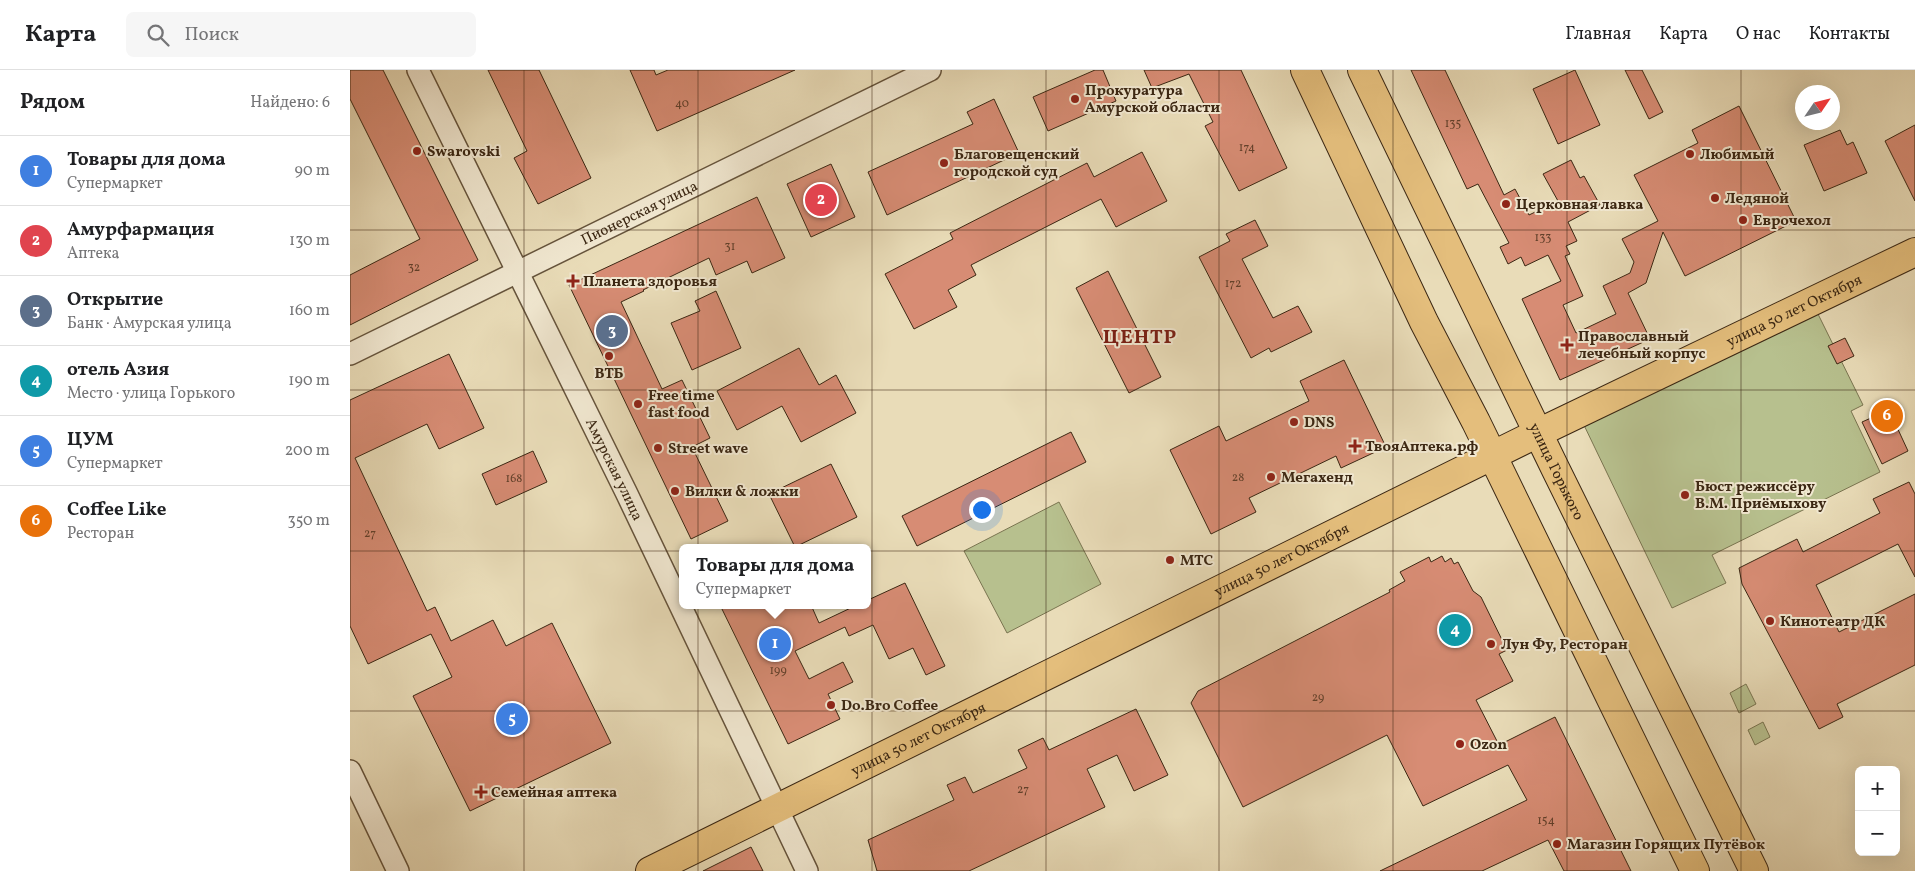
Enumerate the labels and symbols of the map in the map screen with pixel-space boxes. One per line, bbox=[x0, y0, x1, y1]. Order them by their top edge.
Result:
place label: Прокуратура Амурской области bbox=[1085, 81, 1221, 119]
north arrow bbox=[1795, 85, 1840, 130]
marker: Прокуратура Амурской области bbox=[1069, 93, 1081, 105]
house number: 40 bbox=[675, 96, 689, 112]
house number: 135 bbox=[1445, 116, 1462, 132]
house number: 174 bbox=[1239, 140, 1255, 156]
place label: Swarovski bbox=[427, 142, 500, 163]
marker: Swarovski bbox=[411, 145, 423, 157]
place label: Благовещенский городской суд bbox=[954, 145, 1080, 183]
place label: Любимый bbox=[1700, 145, 1775, 166]
marker: Любимый bbox=[1684, 148, 1696, 160]
marker: Благовещенский городской суд bbox=[938, 157, 950, 169]
street label: Пионерская улица bbox=[578, 176, 702, 251]
pin: 2 bbox=[805, 181, 837, 219]
place label: Ледяной bbox=[1725, 189, 1789, 210]
marker: Ледяной bbox=[1709, 192, 1721, 204]
place label: Церковная лавка bbox=[1516, 195, 1643, 216]
marker: Церковная лавка bbox=[1500, 198, 1512, 210]
place label: Еврочехол bbox=[1753, 211, 1831, 232]
marker: Еврочехол bbox=[1737, 214, 1749, 226]
house number: 133 bbox=[1535, 230, 1551, 246]
house number: 31 bbox=[725, 239, 735, 255]
house number: 32 bbox=[408, 260, 420, 276]
street label: улица 50 лет Октября bbox=[1723, 270, 1866, 353]
place label: Планета здоровья bbox=[583, 272, 717, 293]
marker: Планета здоровья bbox=[567, 275, 579, 287]
house number: 172 bbox=[1225, 276, 1241, 292]
pin: 3 bbox=[596, 312, 628, 350]
district label: ЦЕНТР bbox=[1103, 324, 1177, 352]
place label: Православный лечебный корпус bbox=[1578, 327, 1706, 365]
marker: Православный лечебный корпус bbox=[1560, 338, 1574, 352]
marker: ВТБ bbox=[603, 350, 615, 362]
place label: ВТБ bbox=[594, 364, 624, 385]
place label: Free time fast food bbox=[648, 386, 715, 424]
pin: 6 bbox=[1871, 397, 1903, 435]
marker: Free time fast food bbox=[632, 398, 644, 410]
place label: DNS bbox=[1304, 413, 1334, 434]
street label: Амурская улица bbox=[579, 415, 647, 525]
marker: DNS bbox=[1288, 416, 1300, 428]
street label: улица Горького bbox=[1523, 420, 1588, 524]
place label: ТвояАптека.рф bbox=[1365, 437, 1478, 458]
place label: Street wave bbox=[668, 439, 748, 460]
marker: ТвояАптека.рф bbox=[1349, 440, 1361, 452]
marker: Street wave bbox=[652, 442, 664, 454]
place label: Мегахенд bbox=[1281, 468, 1353, 489]
house number: 28 bbox=[1232, 470, 1244, 486]
house number: 168 bbox=[506, 471, 522, 487]
marker: Мегахенд bbox=[1265, 471, 1277, 483]
place label: Бюст режиссёру В.М. Приёмыхову bbox=[1695, 477, 1827, 515]
place label: Вилки & ложки bbox=[685, 482, 799, 503]
marker: Вилки & ложки bbox=[669, 485, 681, 497]
marker: Бюст режиссёру В.М. Приёмыхову bbox=[1679, 489, 1691, 501]
your location bbox=[969, 497, 995, 523]
street label: улица 50 лет Октября bbox=[1211, 519, 1353, 603]
house number: 27 bbox=[364, 526, 376, 542]
place label: МТС bbox=[1180, 551, 1214, 572]
marker: МТС bbox=[1164, 554, 1176, 566]
pin: 4 bbox=[1439, 611, 1471, 649]
place label: Кинотеатр ДК bbox=[1780, 612, 1885, 633]
marker: Кинотеатр ДК bbox=[1764, 615, 1776, 627]
pin: 1 bbox=[759, 625, 791, 663]
place label: Лун Фу, Ресторан bbox=[1501, 635, 1628, 656]
marker: Лун Фу, Ресторан bbox=[1485, 638, 1497, 650]
house number: 199 bbox=[769, 663, 787, 679]
house number: 29 bbox=[1312, 690, 1324, 706]
place label: Do.Bro Coffee bbox=[841, 696, 939, 717]
street label: улица 50 лет Октября bbox=[848, 698, 990, 782]
marker: Do.Bro Coffee bbox=[825, 699, 837, 711]
pin: 5 bbox=[496, 700, 528, 738]
place label: Ozon bbox=[1470, 735, 1507, 756]
marker: Ozon bbox=[1454, 738, 1466, 750]
house number: 27 bbox=[1017, 782, 1029, 798]
place label: Семейная аптека bbox=[491, 783, 617, 804]
marker: Семейная аптека bbox=[475, 786, 487, 798]
house number: 154 bbox=[1537, 813, 1555, 829]
place label: Магазин Горящих Путёвок bbox=[1567, 835, 1765, 856]
marker: Магазин Горящих Путёвок bbox=[1551, 838, 1563, 850]

